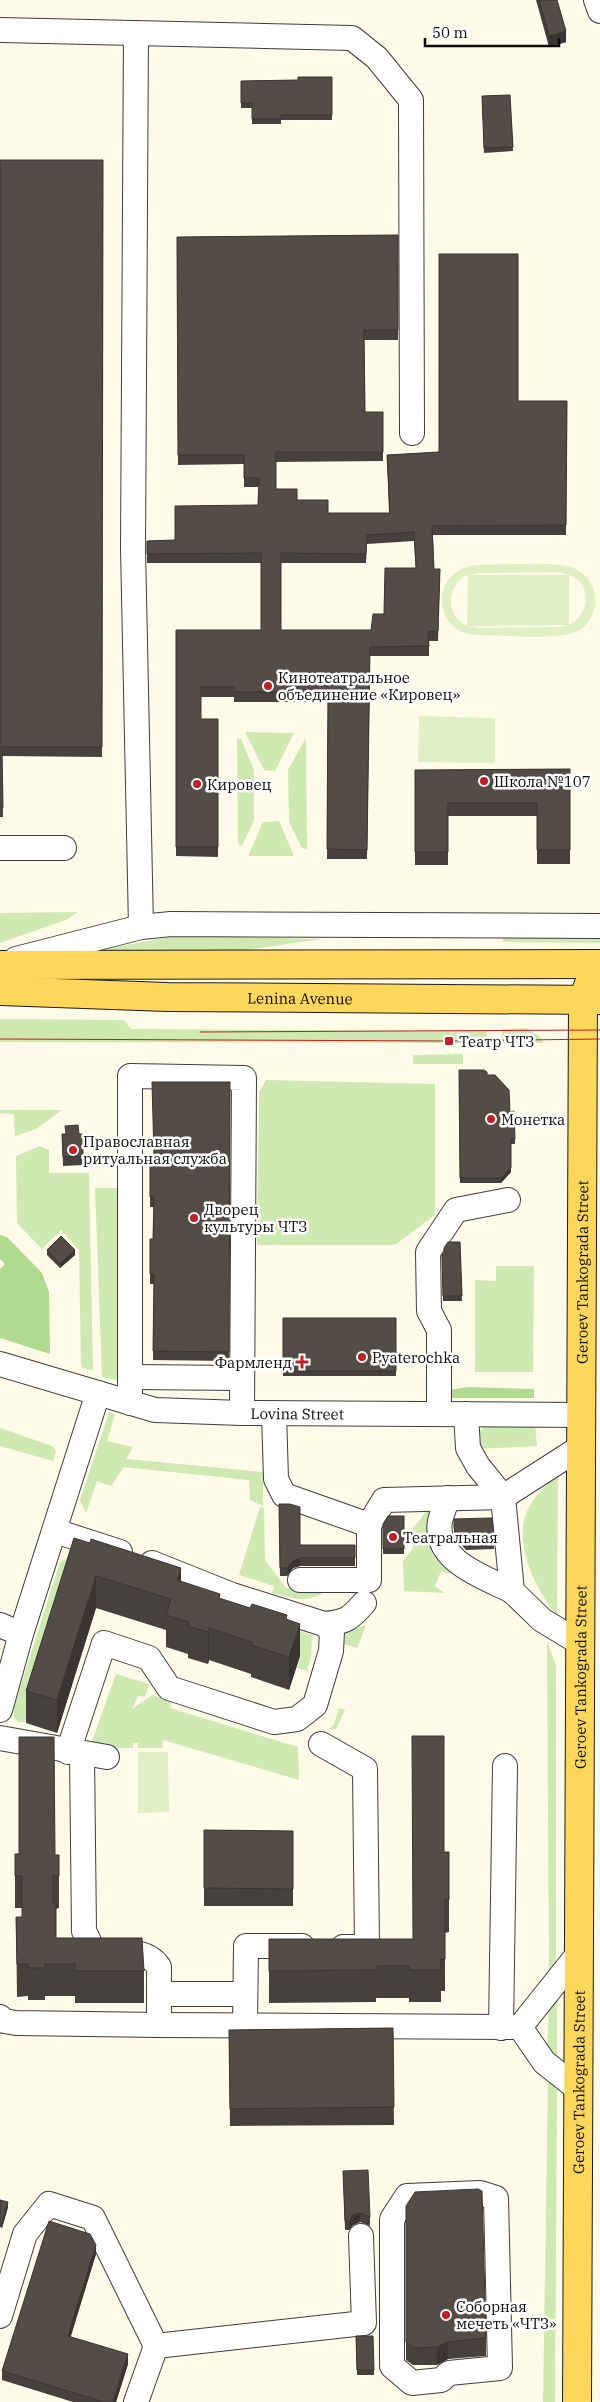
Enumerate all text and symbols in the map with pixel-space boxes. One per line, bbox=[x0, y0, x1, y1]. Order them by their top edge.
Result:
scale bar bbox=[425, 15, 559, 47]
text: 50 m bbox=[432, 23, 468, 42]
place label: Кинотеатральное объединение «Кировец» bbox=[278, 668, 461, 704]
marker: Кинотеатральное объединение «Кировец» bbox=[262, 680, 274, 692]
place label: Школа №107 bbox=[494, 772, 591, 791]
place label: Кировец bbox=[207, 775, 271, 794]
marker: Школа №107 bbox=[478, 775, 490, 787]
marker: Кировец bbox=[191, 778, 203, 790]
street label: Lenina Avenue bbox=[247, 988, 353, 1008]
place label: Театр ЧТЗ bbox=[459, 1032, 534, 1051]
marker: Театр ЧТЗ bbox=[443, 1035, 455, 1047]
place label: Монетка bbox=[501, 1110, 565, 1129]
marker: Монетка bbox=[485, 1113, 497, 1125]
place label: Православная ритуальная служба bbox=[83, 1132, 227, 1168]
marker: Православная ритуальная служба bbox=[67, 1144, 79, 1156]
street label: Geroev Tankograda Street bbox=[572, 1180, 592, 1364]
place label: Дворец культуры ЧТЗ bbox=[204, 1200, 307, 1236]
marker: Дворец культуры ЧТЗ bbox=[188, 1212, 200, 1224]
place label: Pyaterochka bbox=[372, 1348, 460, 1367]
marker: Pyaterochka bbox=[356, 1351, 368, 1363]
place label: Фармленд bbox=[215, 1353, 292, 1372]
marker: Фармленд bbox=[296, 1356, 308, 1368]
street label: Lovina Street bbox=[250, 1404, 344, 1423]
place label: Театральная bbox=[403, 1528, 498, 1547]
marker: Театральная bbox=[387, 1531, 399, 1543]
street label: Geroev Tankograda Street bbox=[570, 1585, 590, 1769]
street label: Geroev Tankograda Street bbox=[568, 1990, 588, 2174]
place label: Соборная мечеть «ЧТЗ» bbox=[456, 2297, 557, 2333]
marker: Соборная мечеть «ЧТЗ» bbox=[440, 2309, 452, 2321]

